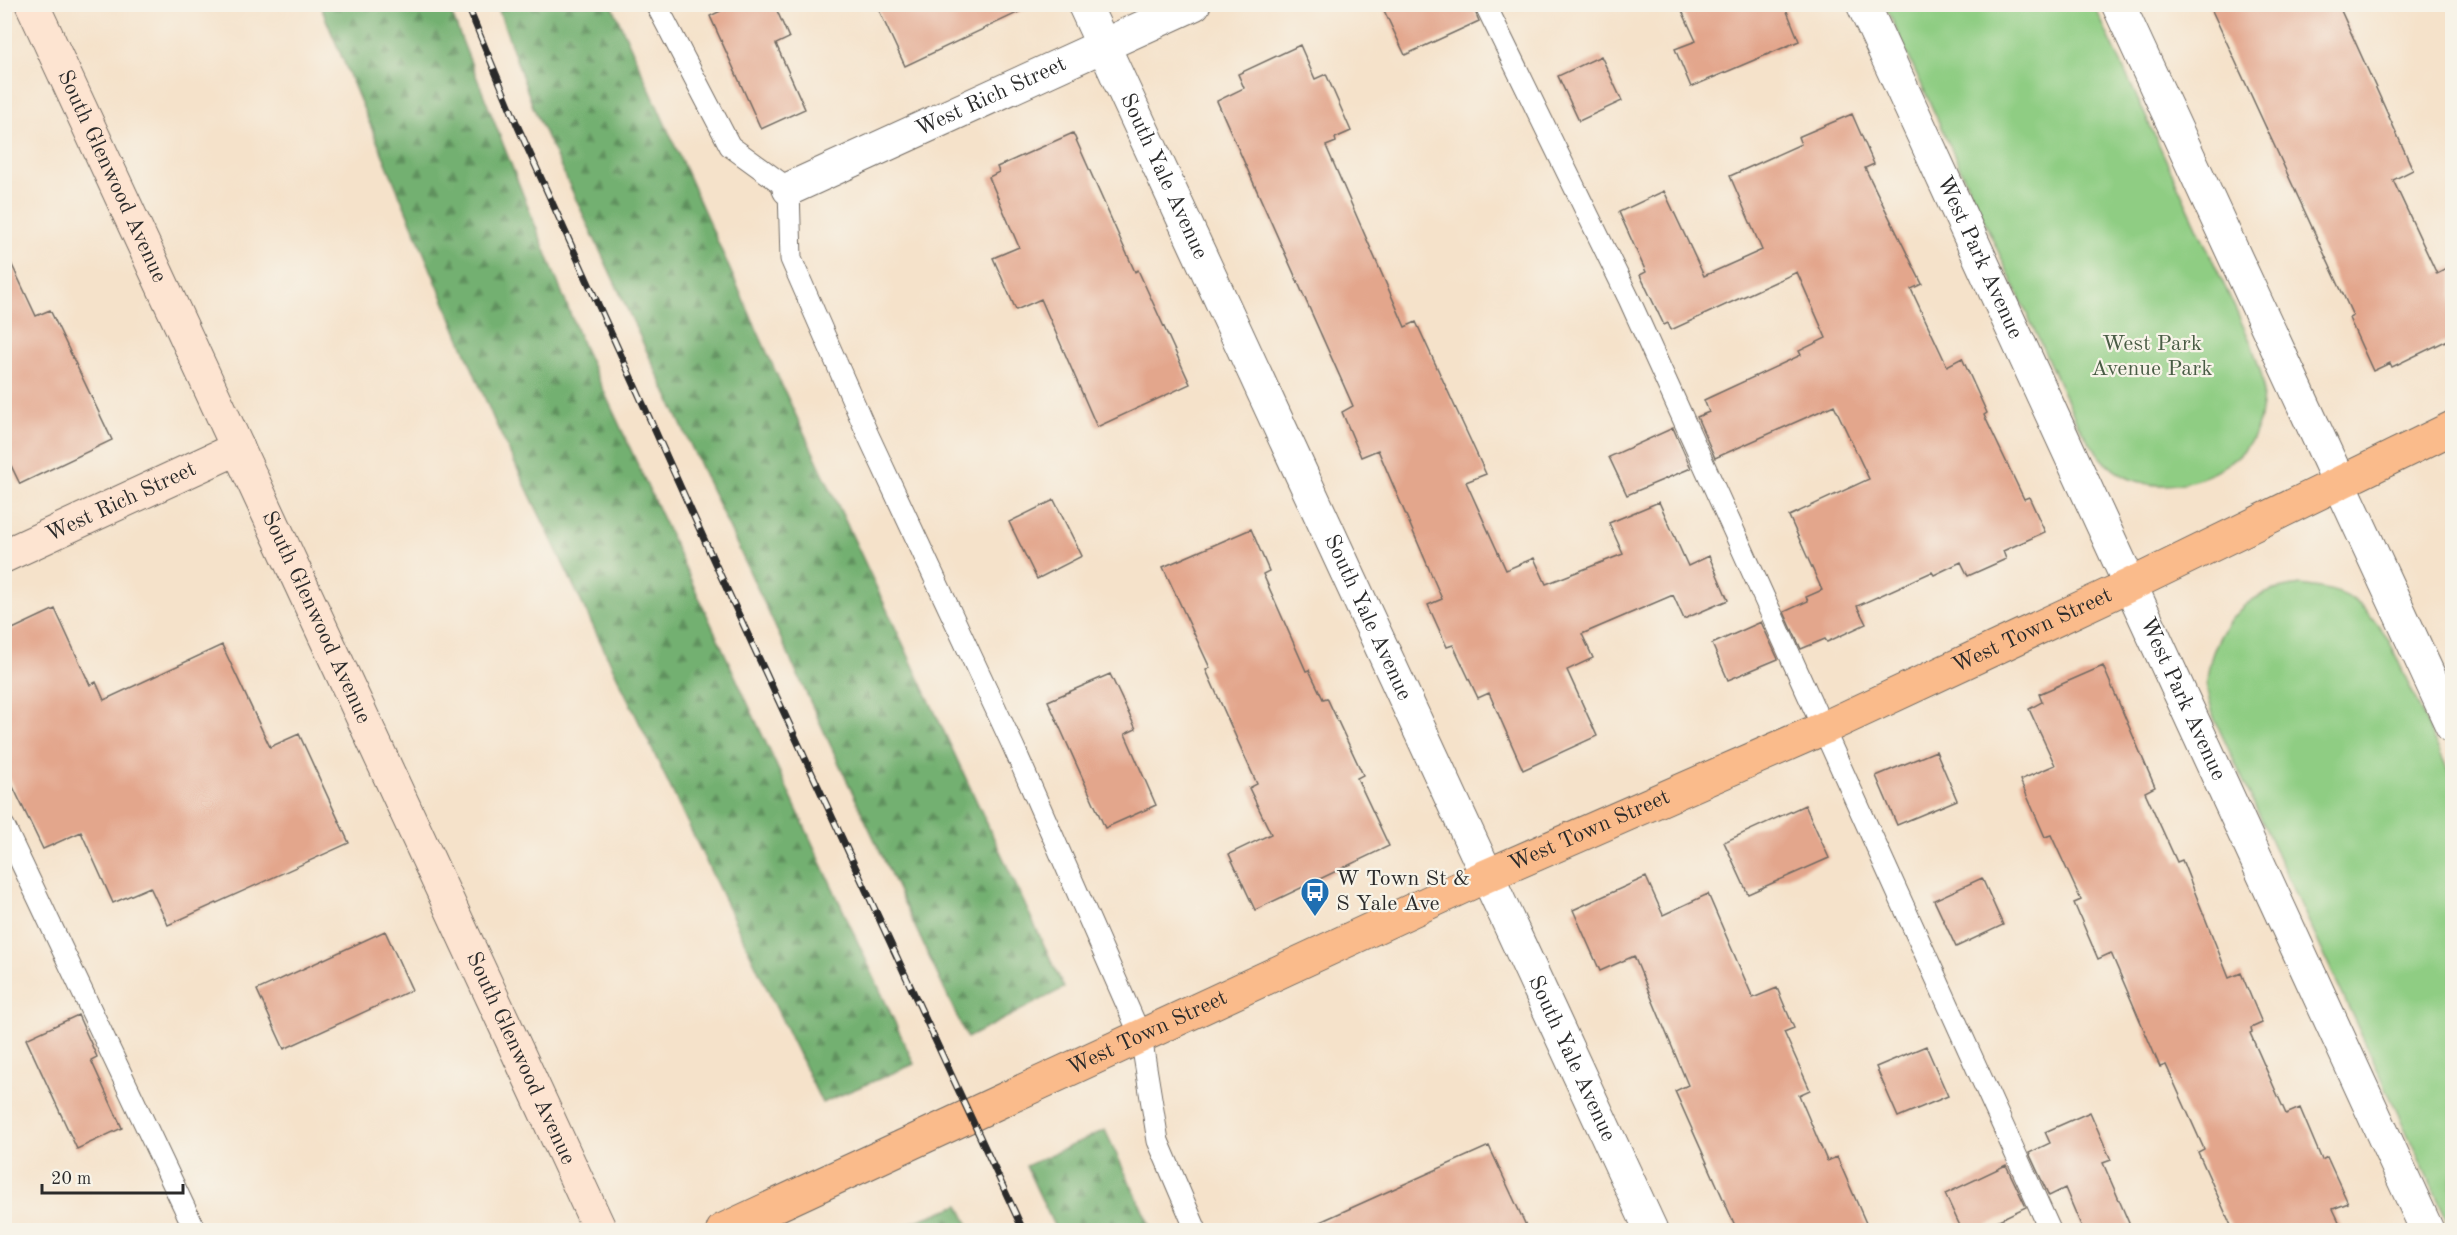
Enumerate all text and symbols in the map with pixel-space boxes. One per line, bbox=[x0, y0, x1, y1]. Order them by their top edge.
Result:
street label: West Rich Street bbox=[912, 53, 1070, 141]
street label: South Glenwood Avenue bbox=[53, 67, 170, 286]
street label: South Yale Avenue bbox=[1116, 90, 1211, 263]
street label: West Park Avenue bbox=[1933, 173, 2026, 342]
park label: West Park Avenue Park bbox=[2091, 333, 2213, 380]
street label: West Rich Street bbox=[43, 458, 200, 546]
street label: South Glenwood Avenue bbox=[258, 508, 375, 727]
street label: South Yale Avenue bbox=[1320, 531, 1415, 704]
street label: West Town Street bbox=[1949, 584, 2115, 677]
street label: West Park Avenue bbox=[2136, 614, 2230, 784]
street label: West Town Street bbox=[1506, 786, 1673, 876]
place label: W Town St & S Yale Ave bbox=[1336, 868, 1470, 915]
bus stop icon: W Town St & S Yale Ave bbox=[1299, 876, 1331, 918]
street label: South Glenwood Avenue bbox=[462, 949, 579, 1168]
street label: South Yale Avenue bbox=[1524, 972, 1619, 1145]
street label: West Town Street bbox=[1064, 987, 1231, 1079]
scale bar bbox=[42, 1157, 183, 1195]
text: 20 m bbox=[51, 1170, 91, 1188]

